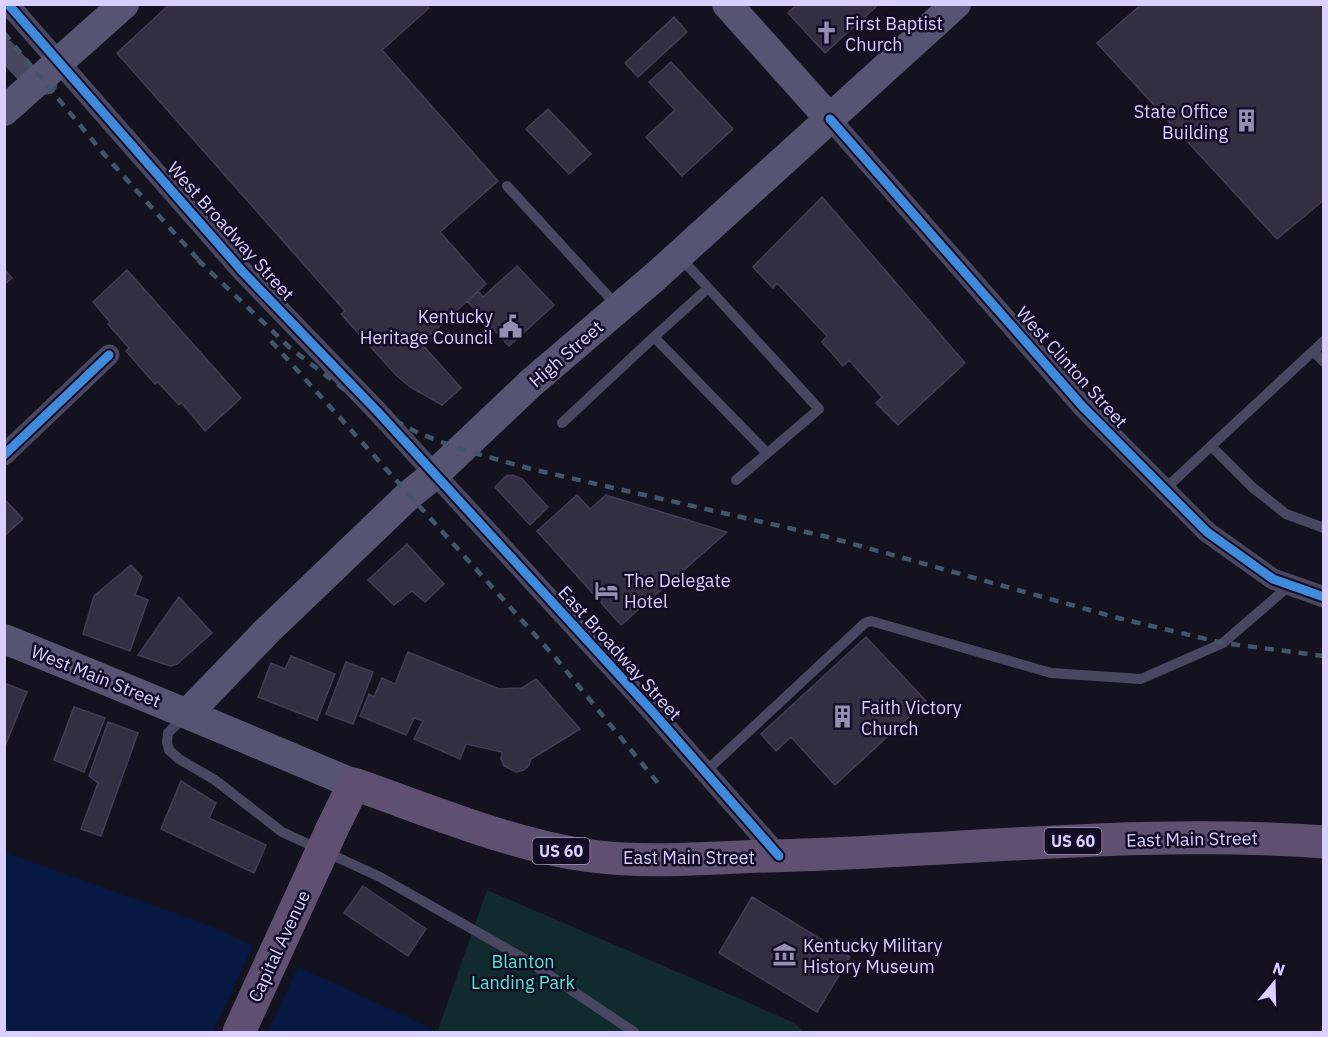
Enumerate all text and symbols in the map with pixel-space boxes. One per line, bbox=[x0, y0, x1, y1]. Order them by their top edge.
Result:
place label: First Baptist Church bbox=[845, 12, 943, 56]
church icon: First Baptist Church bbox=[814, 20, 840, 46]
place label: State Office Building bbox=[1134, 100, 1228, 144]
building icon: State Office Building bbox=[1233, 108, 1259, 134]
street label: West Broadway Street bbox=[163, 157, 299, 305]
street label: West Clinton Street bbox=[1011, 301, 1133, 433]
place label: Kentucky Heritage Council bbox=[360, 305, 493, 349]
public building icon: Kentucky Heritage Council bbox=[498, 313, 524, 339]
street label: High Street bbox=[524, 316, 608, 392]
place label: The Delegate Hotel bbox=[624, 569, 731, 613]
hotel icon: The Delegate Hotel bbox=[593, 577, 619, 603]
street label: East Broadway Street bbox=[553, 581, 687, 725]
street label: West Main Street bbox=[28, 640, 164, 712]
place label: Faith Victory Church bbox=[861, 696, 962, 740]
building icon: Faith Victory Church bbox=[830, 704, 856, 730]
street label: East Main Street bbox=[1126, 826, 1258, 852]
road number: US 60 bbox=[1044, 828, 1102, 854]
road number: US 60 bbox=[532, 838, 590, 864]
street label: East Main Street bbox=[623, 846, 755, 869]
street label: Capital Avenue bbox=[243, 886, 315, 1006]
place label: Kentucky Military History Museum bbox=[803, 934, 943, 978]
museum icon: Kentucky Military History Museum bbox=[772, 942, 798, 968]
park label: Blanton Landing Park bbox=[471, 950, 576, 994]
north arrow bbox=[1244, 953, 1304, 1013]
text: N bbox=[1270, 957, 1288, 980]

